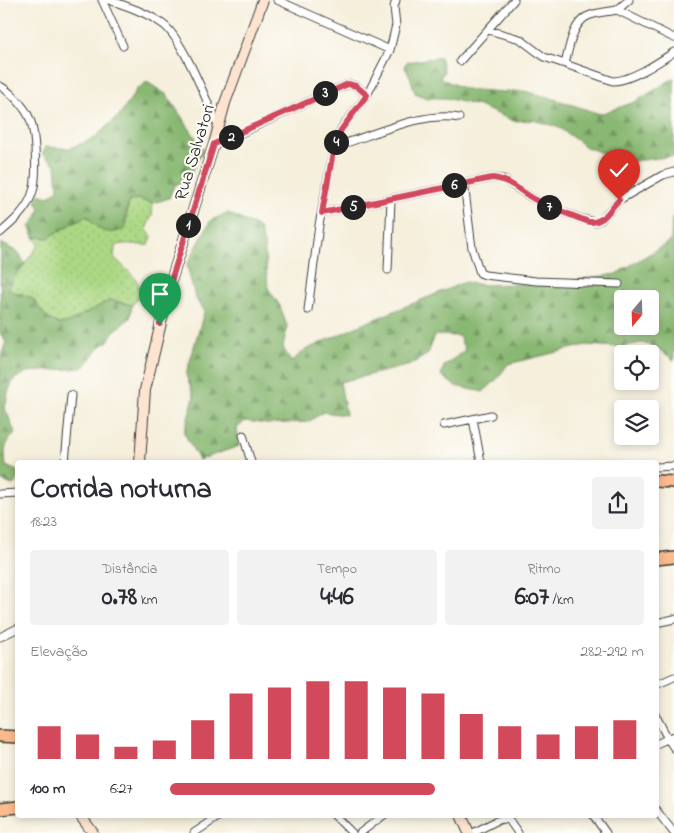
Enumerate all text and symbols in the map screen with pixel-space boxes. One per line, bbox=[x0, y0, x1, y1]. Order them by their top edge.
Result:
pin: 3 bbox=[312, 80, 338, 106]
text: 3 bbox=[323, 83, 328, 104]
street label: Rua Salvatori bbox=[169, 101, 223, 204]
pin: 2 bbox=[218, 124, 244, 150]
text: 2 bbox=[228, 127, 235, 148]
pin: 4 bbox=[324, 130, 348, 154]
text: 4 bbox=[334, 132, 339, 153]
pin bbox=[598, 149, 640, 200]
icon: check bbox=[605, 156, 633, 184]
pin: 6 bbox=[442, 172, 466, 198]
text: 6 bbox=[451, 175, 458, 196]
pin: 5 bbox=[340, 194, 366, 220]
pin: 7 bbox=[536, 194, 562, 220]
text: 5 bbox=[349, 197, 358, 218]
text: 7 bbox=[547, 197, 552, 218]
pin: 1 bbox=[176, 212, 200, 238]
text: 1 bbox=[186, 215, 191, 236]
pin bbox=[139, 273, 181, 324]
icon: arrive bbox=[146, 280, 174, 308]
north arrow bbox=[614, 290, 659, 335]
map controls bbox=[614, 290, 659, 445]
button: locate bbox=[614, 345, 659, 390]
button: layers bbox=[614, 400, 659, 445]
text: Corrida noturna bbox=[30, 470, 212, 511]
button: share bbox=[592, 477, 644, 529]
text: 18:23 bbox=[30, 510, 57, 534]
text: Distância bbox=[102, 559, 157, 580]
text: Tempo bbox=[317, 559, 357, 580]
text: Ritmo bbox=[528, 559, 561, 580]
text: 0.78 bbox=[102, 580, 137, 616]
text: 4:46 bbox=[320, 580, 354, 616]
text: 6:07 bbox=[515, 580, 549, 616]
text: km bbox=[137, 590, 158, 611]
text: /km bbox=[549, 590, 574, 611]
text: Elevação bbox=[30, 640, 88, 664]
text: 282–292 m bbox=[580, 640, 644, 664]
text: 100 m bbox=[30, 777, 65, 801]
text: 6:27 bbox=[110, 777, 133, 801]

